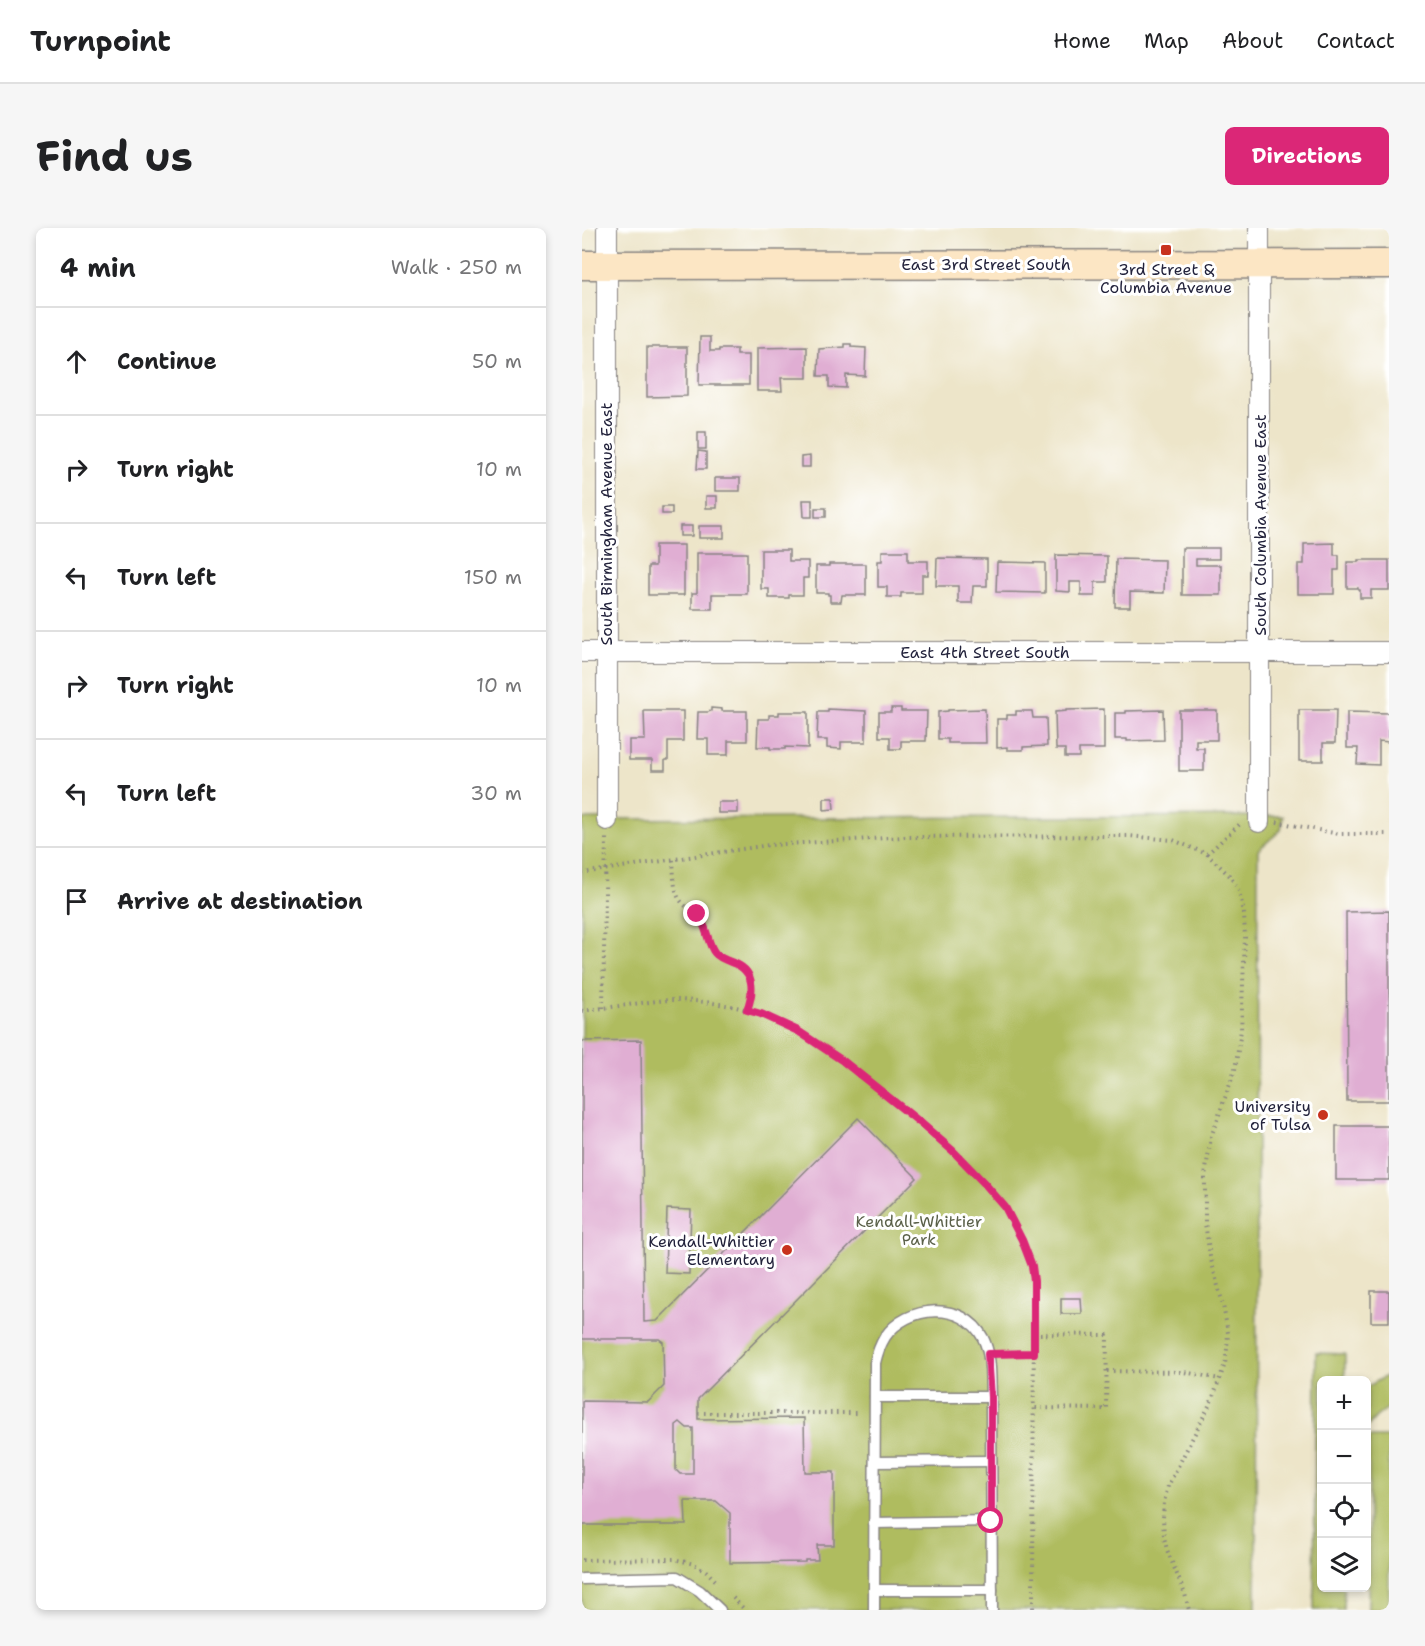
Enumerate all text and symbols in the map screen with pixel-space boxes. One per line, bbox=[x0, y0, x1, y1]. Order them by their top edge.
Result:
text: Turnpoint bbox=[30, 22, 171, 60]
text: Home bbox=[1053, 27, 1111, 55]
text: Map bbox=[1144, 27, 1189, 55]
text: About bbox=[1222, 27, 1283, 55]
text: Contact bbox=[1316, 27, 1395, 55]
button: Directions bbox=[1225, 127, 1389, 185]
text: Find us bbox=[36, 128, 193, 184]
marker: 3rd Street & Columbia Avenue bbox=[1159, 243, 1173, 257]
text: 4 min bbox=[60, 250, 136, 285]
text: Walk · 250 m bbox=[391, 254, 522, 280]
street label: East 3rd Street South bbox=[901, 254, 1071, 275]
place label: 3rd Street & Columbia Avenue bbox=[1100, 259, 1232, 298]
icon: ahead bbox=[60, 345, 93, 378]
text: Continue bbox=[117, 347, 217, 376]
text: 50 m bbox=[472, 348, 522, 374]
street label: South Birmingham Avenue East bbox=[596, 402, 617, 646]
street label: South Columbia Avenue East bbox=[1250, 414, 1271, 636]
icon: right bbox=[60, 453, 93, 486]
text: Turn right bbox=[117, 455, 234, 484]
text: 10 m bbox=[476, 456, 522, 482]
icon: left bbox=[60, 561, 93, 594]
text: Turn left bbox=[117, 563, 216, 592]
text: 150 m bbox=[464, 564, 522, 590]
street label: East 4th Street South bbox=[900, 642, 1070, 663]
icon: right bbox=[60, 669, 93, 702]
text: Turn right bbox=[117, 671, 234, 700]
text: 10 m bbox=[476, 672, 522, 698]
icon: left bbox=[60, 777, 93, 810]
text: Turn left bbox=[117, 779, 216, 808]
text: 30 m bbox=[470, 780, 522, 806]
icon: arrive bbox=[60, 885, 93, 918]
text: Arrive at destination bbox=[117, 887, 363, 916]
route end bbox=[683, 900, 709, 926]
place label: University of Tulsa bbox=[1235, 1096, 1311, 1135]
marker: University of Tulsa bbox=[1316, 1108, 1330, 1122]
park label: Kendall-Whittier Park bbox=[856, 1211, 982, 1250]
place label: Kendall-Whittier Elementary bbox=[648, 1231, 775, 1270]
marker: Kendall-Whittier Elementary bbox=[780, 1243, 794, 1257]
map controls bbox=[1317, 1376, 1371, 1592]
button: + bbox=[1317, 1376, 1371, 1430]
button: − bbox=[1317, 1430, 1371, 1484]
button: locate bbox=[1317, 1484, 1371, 1538]
route start bbox=[977, 1507, 1003, 1533]
button: layers bbox=[1317, 1538, 1371, 1592]

